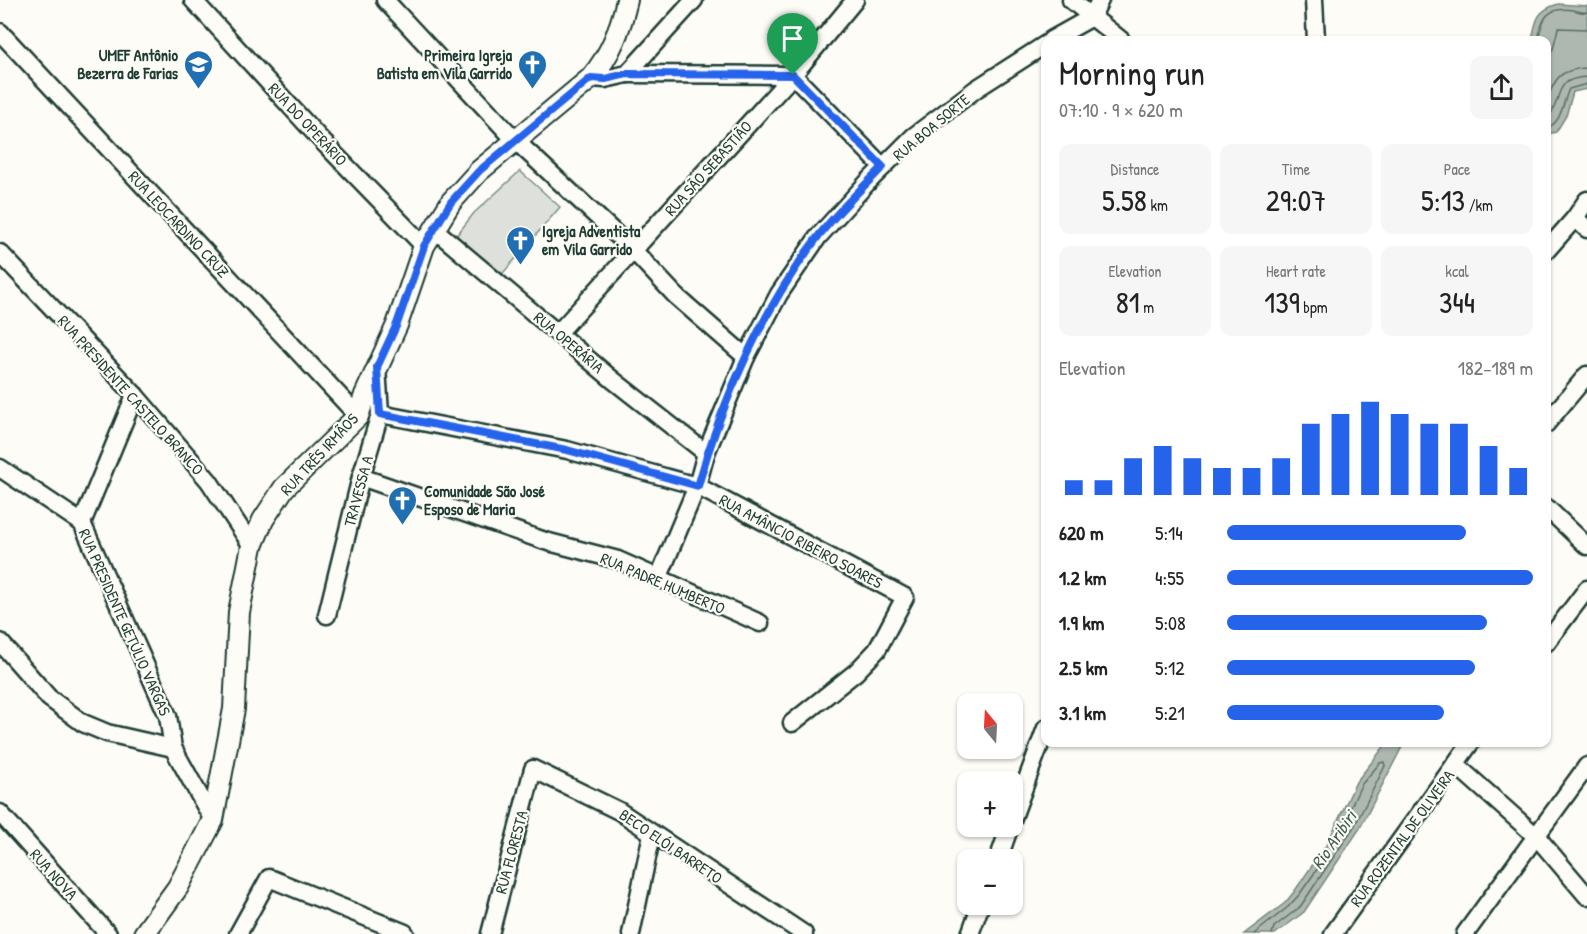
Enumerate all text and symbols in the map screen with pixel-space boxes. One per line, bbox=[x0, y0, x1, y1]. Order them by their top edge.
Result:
pin bbox=[767, 13, 818, 75]
icon: arrive bbox=[776, 22, 809, 55]
place label: UMEF Antônio Bezerra de Farias bbox=[77, 44, 179, 84]
place label: Primeira Igreja Batista em Vila Garrido bbox=[377, 44, 513, 84]
school or university icon: UMEF Antônio Bezerra de Farias bbox=[183, 48, 215, 90]
church icon: Primeira Igreja Batista em Vila Garrido bbox=[517, 48, 549, 90]
text: Morning run bbox=[1059, 51, 1205, 95]
button: share bbox=[1470, 56, 1533, 119]
street label: RUA DO OPERÁRIO bbox=[264, 78, 352, 170]
street label: RUA BOA SORTE bbox=[888, 88, 974, 166]
text: 07:10 · 9 × 620 m bbox=[1059, 96, 1183, 123]
street label: RUA SÃO SEBASTIÃO bbox=[659, 116, 757, 220]
text: Distance bbox=[1111, 158, 1159, 180]
text: Time bbox=[1282, 158, 1310, 180]
text: Pace bbox=[1444, 158, 1470, 180]
street label: RUA LEOCARDINO CRUZ bbox=[124, 166, 234, 282]
text: 5.58 bbox=[1102, 180, 1147, 220]
text: 29:07 bbox=[1266, 180, 1326, 220]
text: 5:13 bbox=[1421, 180, 1465, 220]
text: km bbox=[1147, 194, 1168, 216]
text: /km bbox=[1465, 194, 1493, 216]
place label: Igreja Adventista em Vila Garrido bbox=[542, 220, 641, 260]
church icon: Igreja Adventista em Vila Garrido bbox=[505, 224, 537, 266]
text: Elevation bbox=[1108, 260, 1162, 282]
text: Heart rate bbox=[1266, 260, 1326, 282]
text: kcal bbox=[1445, 260, 1469, 282]
text: 81 bbox=[1116, 282, 1140, 322]
text: 139 bbox=[1264, 282, 1300, 322]
text: 344 bbox=[1439, 282, 1475, 322]
text: m bbox=[1140, 296, 1154, 318]
text: bpm bbox=[1300, 296, 1328, 318]
street label: RUA OPERÁRIA bbox=[529, 306, 609, 378]
street label: RUA PRESIDENTE CASTELO BRANCO bbox=[53, 310, 209, 480]
text: Elevation bbox=[1059, 354, 1125, 381]
text: 182–189 m bbox=[1458, 354, 1533, 381]
street label: RUA TRÊS IRMÃOS bbox=[275, 408, 363, 500]
street label: TRAVESSA A bbox=[338, 453, 378, 529]
place label: Comunidade São José Esposo de Maria bbox=[424, 480, 545, 521]
church icon: Comunidade São José Esposo de Maria bbox=[387, 484, 419, 526]
street label: RUA AMÂNCIO RIBEIRO SOARES bbox=[716, 489, 887, 594]
text: 620 m bbox=[1059, 519, 1104, 546]
text: 5:14 bbox=[1155, 519, 1183, 546]
street label: RUA PRESIDENTE GETÚLIO VARGAS bbox=[74, 525, 176, 719]
street label: RUA PADRE HUMBERTO bbox=[597, 547, 729, 619]
text: 1.2 km bbox=[1059, 564, 1106, 591]
text: 4:55 bbox=[1155, 564, 1184, 591]
text: 1.9 km bbox=[1059, 609, 1104, 636]
text: 5:08 bbox=[1155, 609, 1186, 636]
text: 2.5 km bbox=[1059, 654, 1108, 681]
text: 5:12 bbox=[1155, 654, 1185, 681]
north arrow bbox=[957, 693, 1023, 759]
map controls bbox=[957, 693, 1023, 915]
text: 3.1 km bbox=[1059, 699, 1106, 726]
text: 5:21 bbox=[1155, 699, 1185, 726]
street label: RUA ROZENTAL DE OLIVEIRA bbox=[1345, 765, 1459, 911]
button: + bbox=[957, 771, 1023, 837]
street label: BECO ELÓI BARRETO bbox=[615, 803, 727, 889]
water label: Rio Aribiri bbox=[1305, 804, 1363, 874]
street label: RUA FLORESTA bbox=[489, 808, 533, 896]
street label: RUA NOVA bbox=[25, 844, 83, 904]
button: − bbox=[957, 849, 1023, 915]

